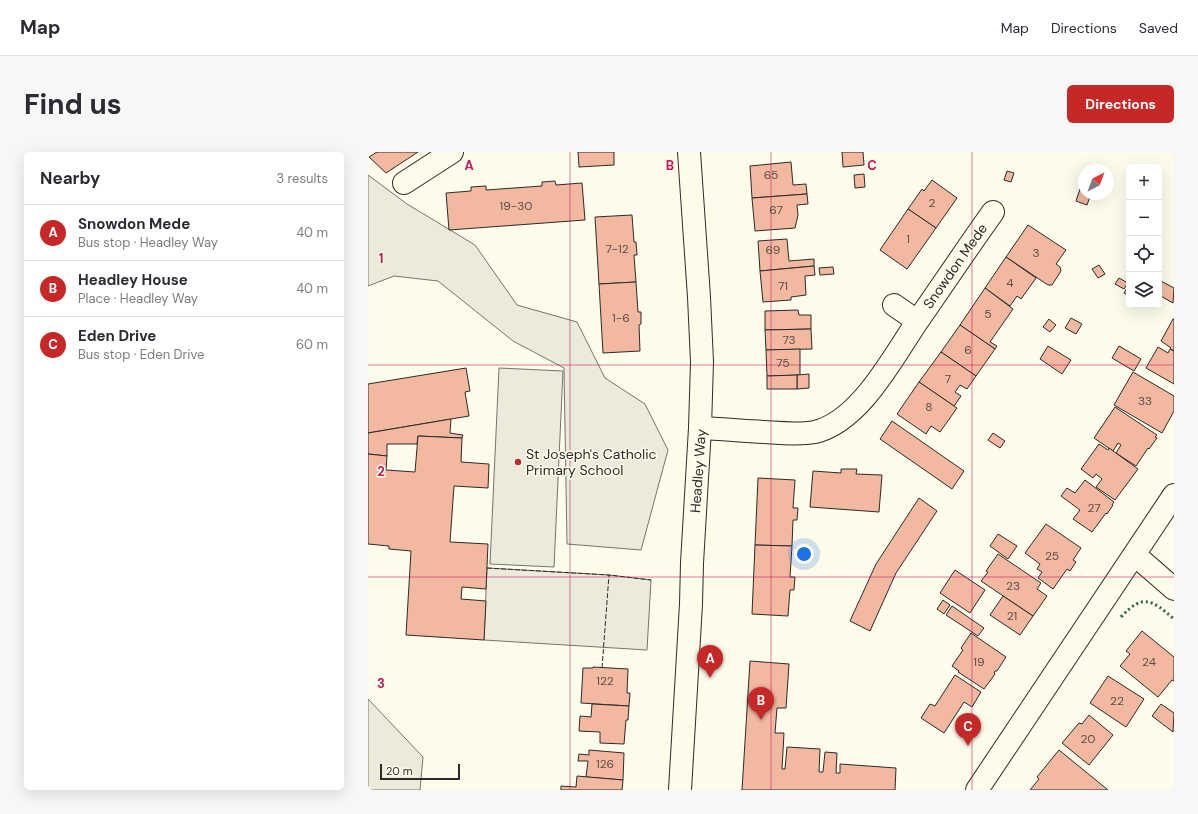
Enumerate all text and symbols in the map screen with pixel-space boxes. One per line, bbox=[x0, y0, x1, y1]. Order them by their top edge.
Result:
text: Map bbox=[20, 15, 60, 40]
text: Map bbox=[1001, 19, 1029, 37]
text: Directions bbox=[1051, 19, 1117, 37]
text: Saved bbox=[1139, 19, 1178, 37]
button: Directions bbox=[1067, 85, 1174, 123]
text: Find us bbox=[24, 86, 122, 123]
text: A bbox=[464, 157, 474, 174]
text: B bbox=[666, 157, 674, 174]
text: C bbox=[867, 157, 877, 174]
north arrow bbox=[1078, 164, 1114, 200]
map controls bbox=[1126, 164, 1162, 308]
button: + bbox=[1126, 164, 1162, 200]
text: Nearby bbox=[40, 167, 100, 189]
house number: 65 bbox=[764, 167, 778, 183]
text: 3 results bbox=[276, 170, 328, 187]
house number: 2 bbox=[929, 195, 936, 211]
house number: 19-30 bbox=[499, 198, 533, 214]
button: − bbox=[1126, 200, 1162, 236]
house number: 67 bbox=[769, 202, 783, 218]
text: Snowdon Mede bbox=[78, 214, 190, 234]
street label: Snowdon Mede bbox=[919, 220, 991, 312]
text: A bbox=[48, 224, 58, 241]
text: 40 m bbox=[296, 224, 328, 241]
house number: 1 bbox=[906, 231, 910, 247]
text: Bus stop · Headley Way bbox=[78, 234, 218, 251]
button: locate bbox=[1126, 236, 1162, 272]
house number: 7-12 bbox=[605, 241, 629, 257]
house number: 69 bbox=[766, 242, 780, 258]
house number: 3 bbox=[1032, 245, 1040, 261]
text: 1 bbox=[379, 250, 383, 267]
text: Headley House bbox=[78, 270, 188, 290]
button: layers bbox=[1126, 272, 1162, 308]
house number: 4 bbox=[1006, 275, 1014, 291]
house number: 71 bbox=[778, 278, 788, 294]
text: B bbox=[49, 280, 57, 297]
text: 40 m bbox=[296, 280, 328, 297]
text: Place · Headley Way bbox=[78, 290, 198, 307]
house number: 5 bbox=[984, 306, 992, 322]
house number: 1-6 bbox=[612, 310, 630, 326]
text: Eden Drive bbox=[78, 326, 156, 346]
house number: 73 bbox=[782, 332, 796, 348]
text: C bbox=[48, 336, 58, 353]
text: 60 m bbox=[296, 336, 328, 353]
house number: 6 bbox=[964, 342, 972, 358]
text: Bus stop · Eden Drive bbox=[78, 346, 204, 363]
house number: 75 bbox=[776, 355, 790, 371]
house number: 7 bbox=[945, 371, 951, 387]
house number: 33 bbox=[1138, 393, 1152, 409]
house number: 8 bbox=[925, 399, 933, 415]
street label: Headley Way bbox=[686, 428, 710, 514]
place label: St Joseph's Catholic Primary School bbox=[526, 445, 657, 479]
marker: St Joseph's Catholic Primary School bbox=[513, 457, 523, 467]
text: 2 bbox=[377, 463, 385, 480]
house number: 27 bbox=[1087, 500, 1101, 516]
your location bbox=[794, 544, 814, 564]
house number: 25 bbox=[1045, 548, 1059, 564]
house number: 23 bbox=[1006, 578, 1020, 594]
house number: 21 bbox=[1007, 608, 1017, 624]
pin: A bbox=[697, 645, 723, 678]
house number: 19 bbox=[973, 654, 985, 670]
house number: 24 bbox=[1142, 654, 1156, 670]
house number: 122 bbox=[596, 673, 614, 689]
text: 3 bbox=[377, 675, 385, 692]
pin: B bbox=[748, 687, 774, 720]
house number: 22 bbox=[1110, 693, 1124, 709]
pin: C bbox=[955, 713, 981, 746]
house number: 20 bbox=[1080, 731, 1096, 747]
house number: 126 bbox=[596, 756, 614, 772]
scale bar bbox=[380, 762, 460, 781]
text: 20 m bbox=[386, 764, 412, 778]

